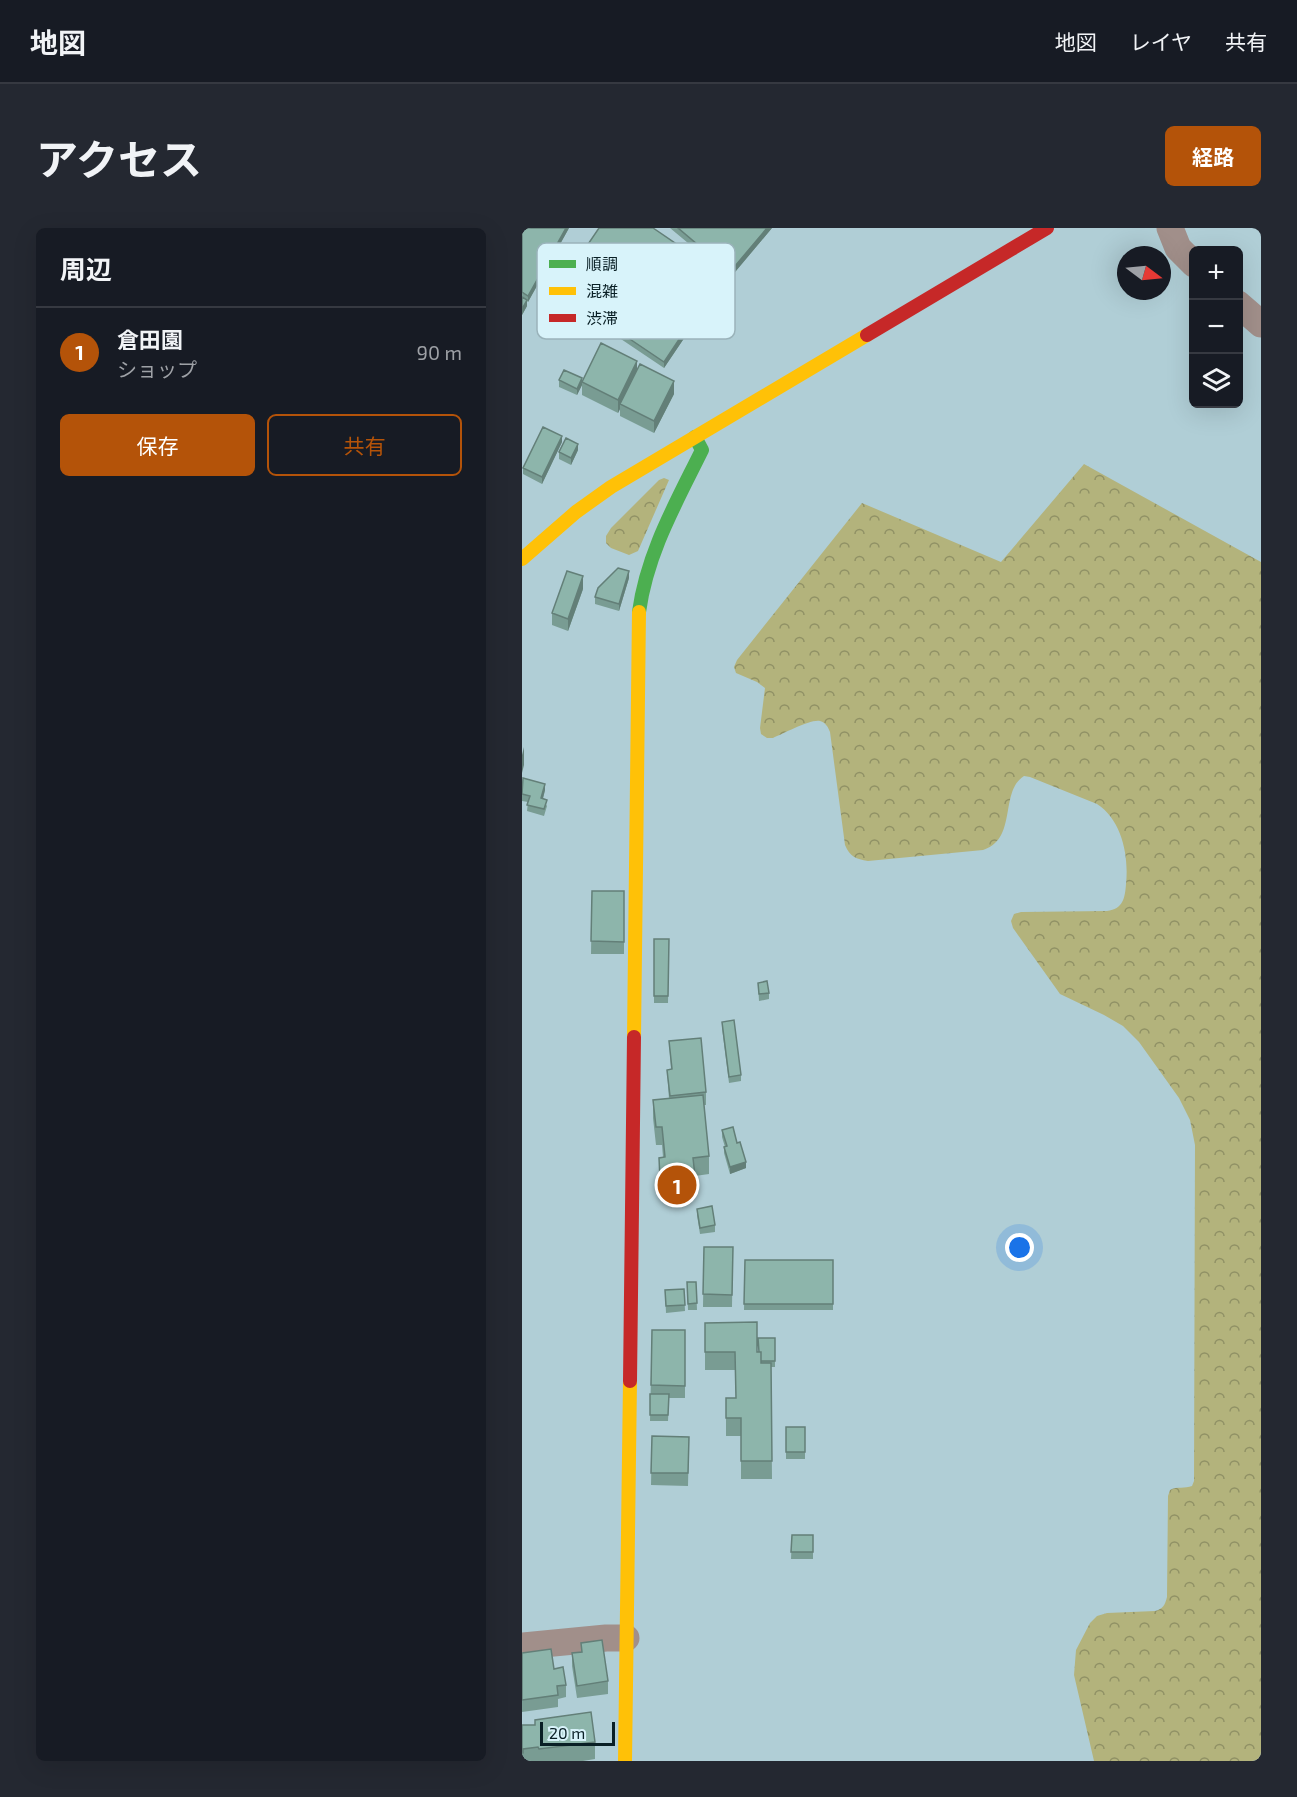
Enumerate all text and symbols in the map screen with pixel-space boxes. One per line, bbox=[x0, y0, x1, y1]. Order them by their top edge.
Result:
text: 地図 bbox=[30, 25, 86, 59]
text: 地図 bbox=[1055, 29, 1097, 54]
text: レイヤ bbox=[1130, 29, 1192, 54]
text: 共有 bbox=[1225, 29, 1267, 54]
button: 経路 bbox=[1165, 126, 1261, 186]
text: アクセス bbox=[36, 133, 202, 183]
legend bbox=[537, 243, 735, 339]
north arrow bbox=[1117, 246, 1171, 300]
map controls bbox=[1189, 246, 1243, 408]
button: + bbox=[1189, 246, 1243, 300]
text: 周辺 bbox=[60, 253, 112, 284]
text: 順調 bbox=[586, 254, 618, 273]
text: 混雑 bbox=[586, 281, 618, 300]
button: − bbox=[1189, 300, 1243, 354]
text: 渋滞 bbox=[586, 308, 618, 327]
text: 倉田園 bbox=[117, 326, 183, 352]
text: 1 bbox=[75, 340, 84, 364]
text: 90 m bbox=[417, 340, 462, 364]
button: layers bbox=[1189, 354, 1243, 408]
text: ショップ bbox=[117, 357, 197, 381]
button: 保存 bbox=[60, 414, 255, 476]
button: 共有 bbox=[267, 414, 462, 476]
pin: 1 bbox=[658, 1162, 696, 1208]
your location bbox=[1005, 1233, 1034, 1262]
scale bar bbox=[540, 1719, 615, 1746]
text: 20 m bbox=[549, 1723, 585, 1742]

